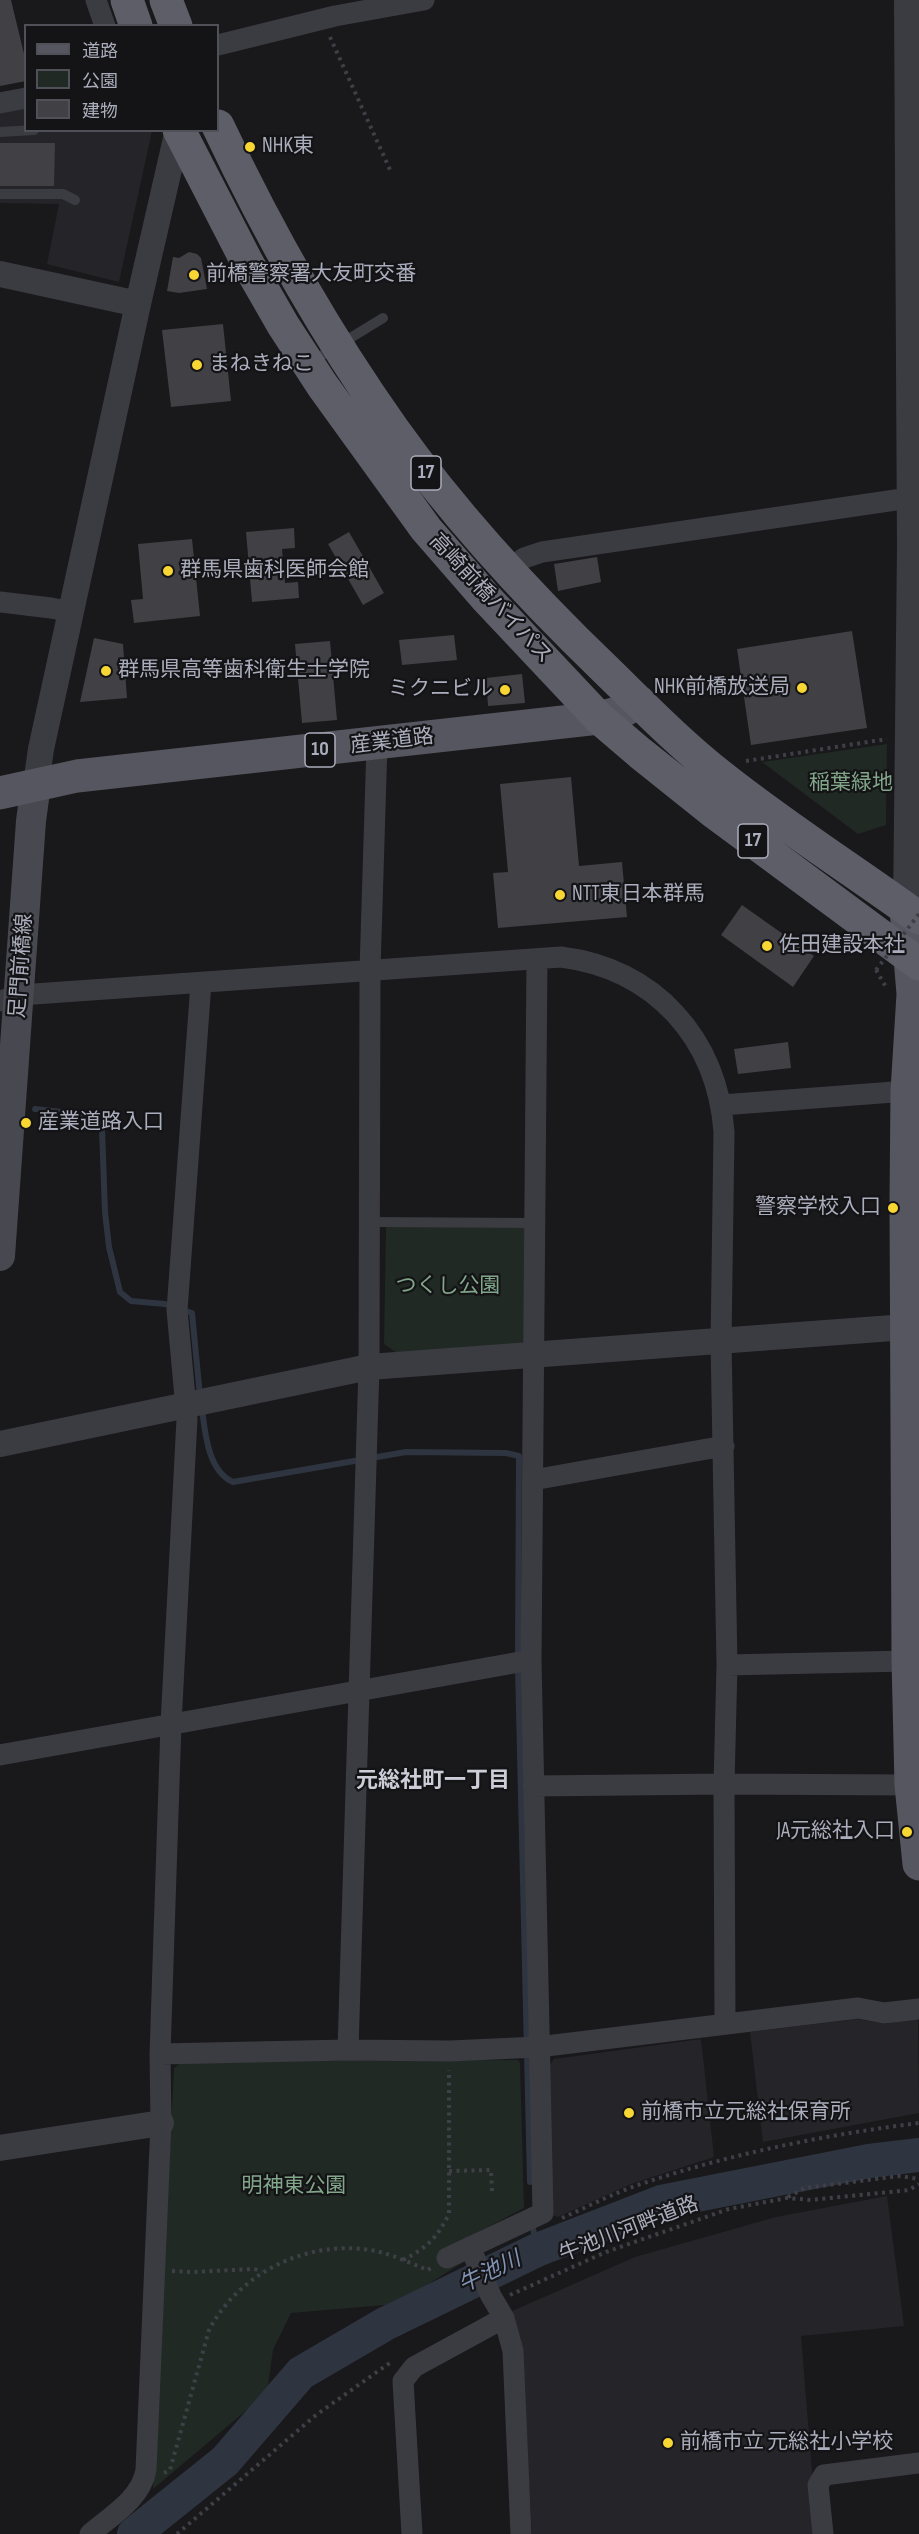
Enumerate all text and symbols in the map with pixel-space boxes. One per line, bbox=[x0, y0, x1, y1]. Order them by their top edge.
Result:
legend bbox=[24, 24, 219, 132]
text: 道路 bbox=[82, 41, 118, 62]
text: 公園 bbox=[82, 71, 118, 92]
text: 建物 bbox=[82, 101, 118, 122]
place label: NHK東 bbox=[262, 134, 314, 160]
marker: NHK東 bbox=[243, 140, 257, 154]
place label: 前橋警察署大友町交番 bbox=[206, 262, 416, 288]
marker: 前橋警察署大友町交番 bbox=[187, 268, 201, 282]
place label: まねきねこ bbox=[209, 352, 314, 378]
marker: まねきねこ bbox=[190, 358, 204, 372]
road number: 17 bbox=[411, 456, 441, 490]
street label: 高崎前橋バイパス bbox=[423, 529, 557, 669]
place label: 群馬県歯科医師会館 bbox=[180, 558, 369, 584]
marker: 群馬県歯科医師会館 bbox=[161, 564, 175, 578]
place label: 群馬県高等歯科衛生士学院 bbox=[118, 658, 370, 684]
marker: 群馬県高等歯科衛生士学院 bbox=[99, 664, 113, 678]
place label: NHK前橋放送局 bbox=[654, 675, 790, 701]
place label: ミクニビル bbox=[388, 677, 493, 703]
marker: NHK前橋放送局 bbox=[795, 681, 809, 695]
marker: ミクニビル bbox=[498, 683, 512, 697]
street label: 産業道路 bbox=[349, 724, 435, 760]
road number: 10 bbox=[305, 733, 335, 767]
park label: 稲葉緑地 bbox=[809, 771, 893, 797]
road number: 17 bbox=[738, 824, 768, 858]
place label: NTT東日本群馬 bbox=[572, 882, 705, 908]
marker: NTT東日本群馬 bbox=[553, 888, 567, 902]
street label: 足門前橋線 bbox=[6, 913, 38, 1019]
place label: 佐田建設本社 bbox=[779, 933, 905, 959]
marker: 佐田建設本社 bbox=[760, 939, 774, 953]
place label: 産業道路入口 bbox=[38, 1110, 164, 1136]
marker: 産業道路入口 bbox=[19, 1116, 33, 1130]
place label: 警察学校入口 bbox=[755, 1195, 881, 1221]
marker: 警察学校入口 bbox=[886, 1201, 900, 1215]
park label: つくし公園 bbox=[396, 1274, 500, 1300]
district label: 元総社町一丁目 bbox=[356, 1768, 510, 1794]
place label: JA元総社入口 bbox=[777, 1819, 895, 1845]
marker: JA元総社入口 bbox=[900, 1825, 914, 1839]
place label: 前橋市立元総社保育所 bbox=[641, 2100, 851, 2126]
marker: 前橋市立元総社保育所 bbox=[622, 2106, 636, 2120]
park label: 明神東公園 bbox=[242, 2174, 346, 2200]
street label: 牛池川河畔道路 bbox=[556, 2192, 702, 2268]
water label: 牛池川 bbox=[455, 2247, 525, 2299]
place label: 前橋市立 元総社小学校 bbox=[680, 2430, 893, 2456]
marker: 前橋市立 元総社小学校 bbox=[661, 2436, 675, 2450]

